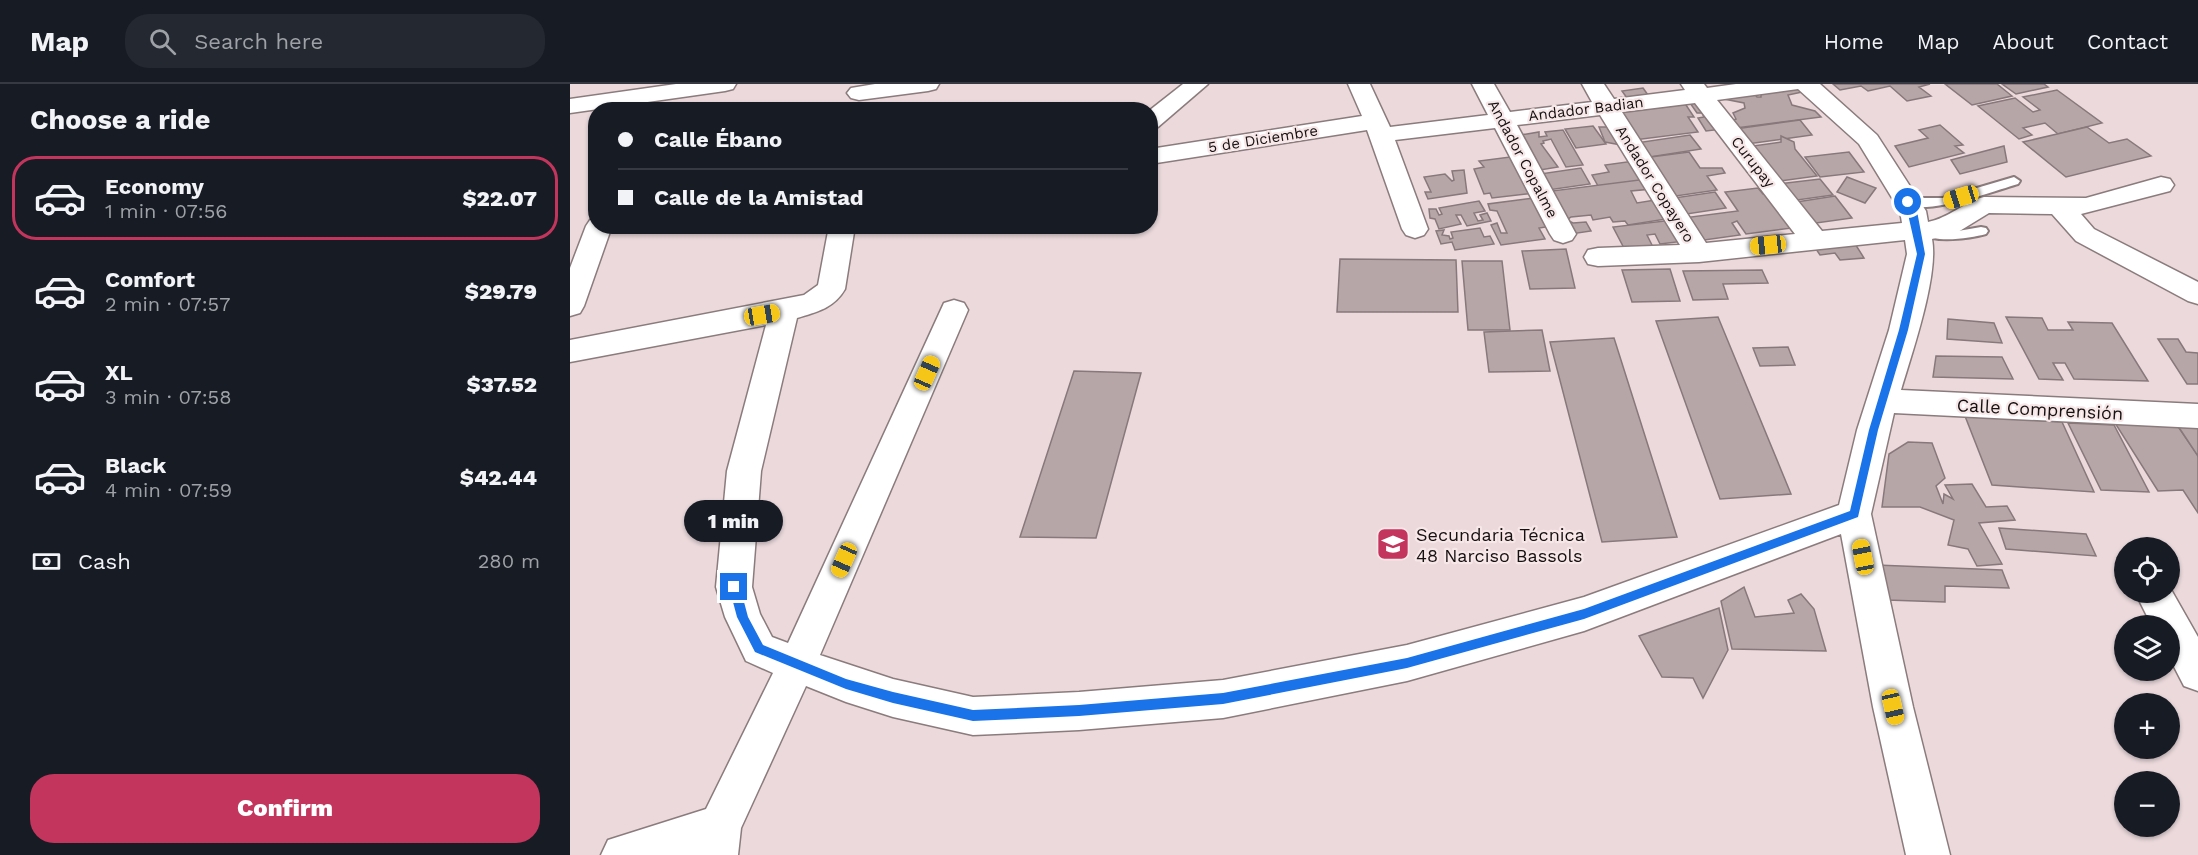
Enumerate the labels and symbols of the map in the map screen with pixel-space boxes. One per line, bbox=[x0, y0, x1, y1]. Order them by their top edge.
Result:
street label: Andador Badian bbox=[1527, 93, 1645, 125]
street label: Andador Copalme bbox=[1484, 97, 1562, 221]
street label: 5 de Diciembre bbox=[1207, 121, 1319, 157]
street label: Andador Copayero bbox=[1612, 122, 1698, 246]
street label: Curupay bbox=[1727, 133, 1779, 191]
car bbox=[1941, 183, 1981, 211]
route start bbox=[1894, 188, 1921, 215]
car bbox=[1749, 234, 1787, 256]
car bbox=[743, 303, 781, 327]
car bbox=[911, 353, 943, 393]
street label: Calle Comprensión bbox=[1956, 394, 2124, 424]
callout: 1 min bbox=[684, 500, 783, 542]
place label: Secundaria Técnica 48 Narciso Bassols bbox=[1416, 524, 1585, 566]
school or university icon: Secundaria Técnica 48 Narciso Bassols bbox=[1375, 526, 1411, 562]
car bbox=[1851, 538, 1875, 576]
car bbox=[828, 540, 860, 580]
route end bbox=[720, 573, 747, 600]
car bbox=[1880, 687, 1906, 727]

